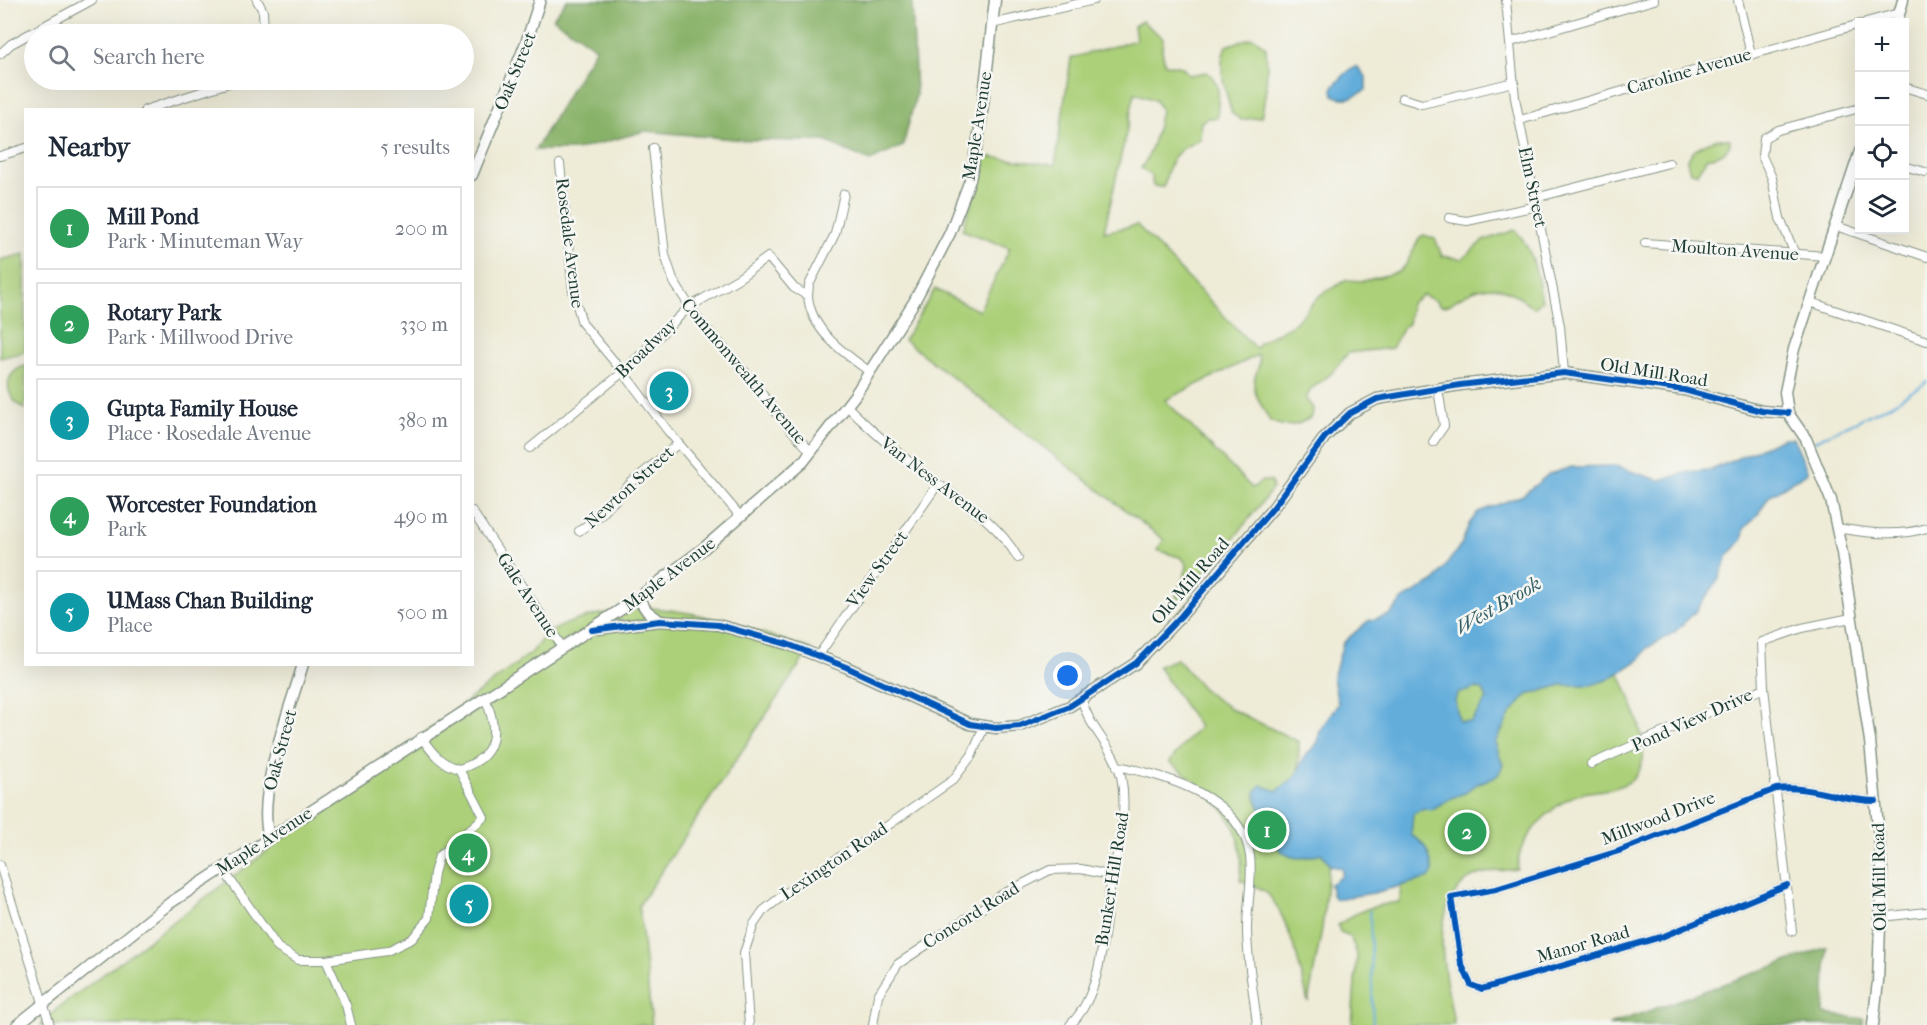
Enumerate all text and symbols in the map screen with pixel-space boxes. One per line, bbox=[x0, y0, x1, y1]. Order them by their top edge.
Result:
map controls bbox=[1855, 18, 1909, 234]
button: + bbox=[1855, 18, 1909, 72]
search box bbox=[24, 24, 474, 90]
street label: Oak Street bbox=[490, 28, 541, 114]
icon: search bbox=[45, 41, 78, 74]
text: Search here bbox=[93, 44, 205, 70]
street label: Caroline Avenue bbox=[1624, 44, 1754, 99]
street label: Maple Avenue bbox=[959, 70, 996, 182]
button: − bbox=[1855, 72, 1909, 126]
button: locate bbox=[1855, 126, 1909, 180]
text: Nearby bbox=[48, 132, 130, 163]
text: 5 results bbox=[380, 136, 450, 159]
street label: Elm Street bbox=[1514, 145, 1551, 230]
street label: Rosedale Avenue bbox=[551, 177, 588, 310]
button: layers bbox=[1855, 180, 1909, 234]
text: Mill Pond bbox=[107, 204, 199, 230]
text: 1 bbox=[66, 217, 73, 240]
text: 200 m bbox=[395, 217, 448, 240]
text: Park · Minuteman Way bbox=[107, 230, 303, 253]
street label: Moulton Avenue bbox=[1670, 236, 1800, 265]
street label: Commonwealth Avenue bbox=[677, 294, 811, 449]
text: Rotary Park bbox=[107, 300, 221, 326]
text: 2 bbox=[64, 313, 75, 336]
text: 330 m bbox=[400, 313, 448, 336]
street label: Broadway bbox=[611, 313, 682, 383]
text: Park · Millwood Drive bbox=[107, 326, 293, 349]
street label: Old Mill Road bbox=[1599, 354, 1709, 391]
pin: 3 bbox=[650, 368, 688, 414]
text: Gupta Family House bbox=[107, 396, 298, 422]
text: 3 bbox=[65, 409, 74, 432]
text: 380 m bbox=[398, 409, 448, 432]
text: Place · Rosedale Avenue bbox=[107, 422, 311, 445]
street label: Van Ness Avenue bbox=[875, 432, 993, 528]
street label: Newton Street bbox=[580, 441, 679, 533]
text: Worcester Foundation bbox=[107, 492, 317, 518]
text: 4 bbox=[64, 505, 75, 528]
text: 490 m bbox=[394, 505, 448, 528]
text: Park bbox=[107, 518, 147, 541]
street label: View Street bbox=[842, 526, 913, 613]
street label: Maple Avenue bbox=[619, 533, 720, 616]
street label: Old Mill Road bbox=[1147, 533, 1234, 629]
street label: Gale Avenue bbox=[492, 549, 563, 642]
water label: West Brook bbox=[1451, 572, 1545, 639]
text: UMass Chan Building bbox=[107, 588, 312, 614]
text: 5 bbox=[65, 601, 74, 624]
text: 500 m bbox=[396, 601, 448, 624]
text: Place bbox=[107, 614, 153, 637]
your location bbox=[1053, 661, 1082, 690]
street label: Pond View Drive bbox=[1628, 684, 1756, 757]
street label: Oak Street bbox=[260, 707, 302, 793]
street label: Millwood Drive bbox=[1598, 787, 1718, 850]
street label: Maple Avenue bbox=[212, 803, 316, 880]
pin: 1 bbox=[1248, 808, 1286, 852]
street label: Bunker Hill Road bbox=[1092, 810, 1133, 947]
pin: 2 bbox=[1448, 810, 1486, 854]
street label: Lexington Road bbox=[777, 818, 892, 905]
street label: Old Mill Road bbox=[1868, 822, 1891, 931]
pin: 4 bbox=[448, 830, 488, 876]
street label: Concord Road bbox=[919, 877, 1023, 953]
pin: 5 bbox=[450, 882, 488, 926]
street label: Manor Road bbox=[1534, 921, 1632, 968]

